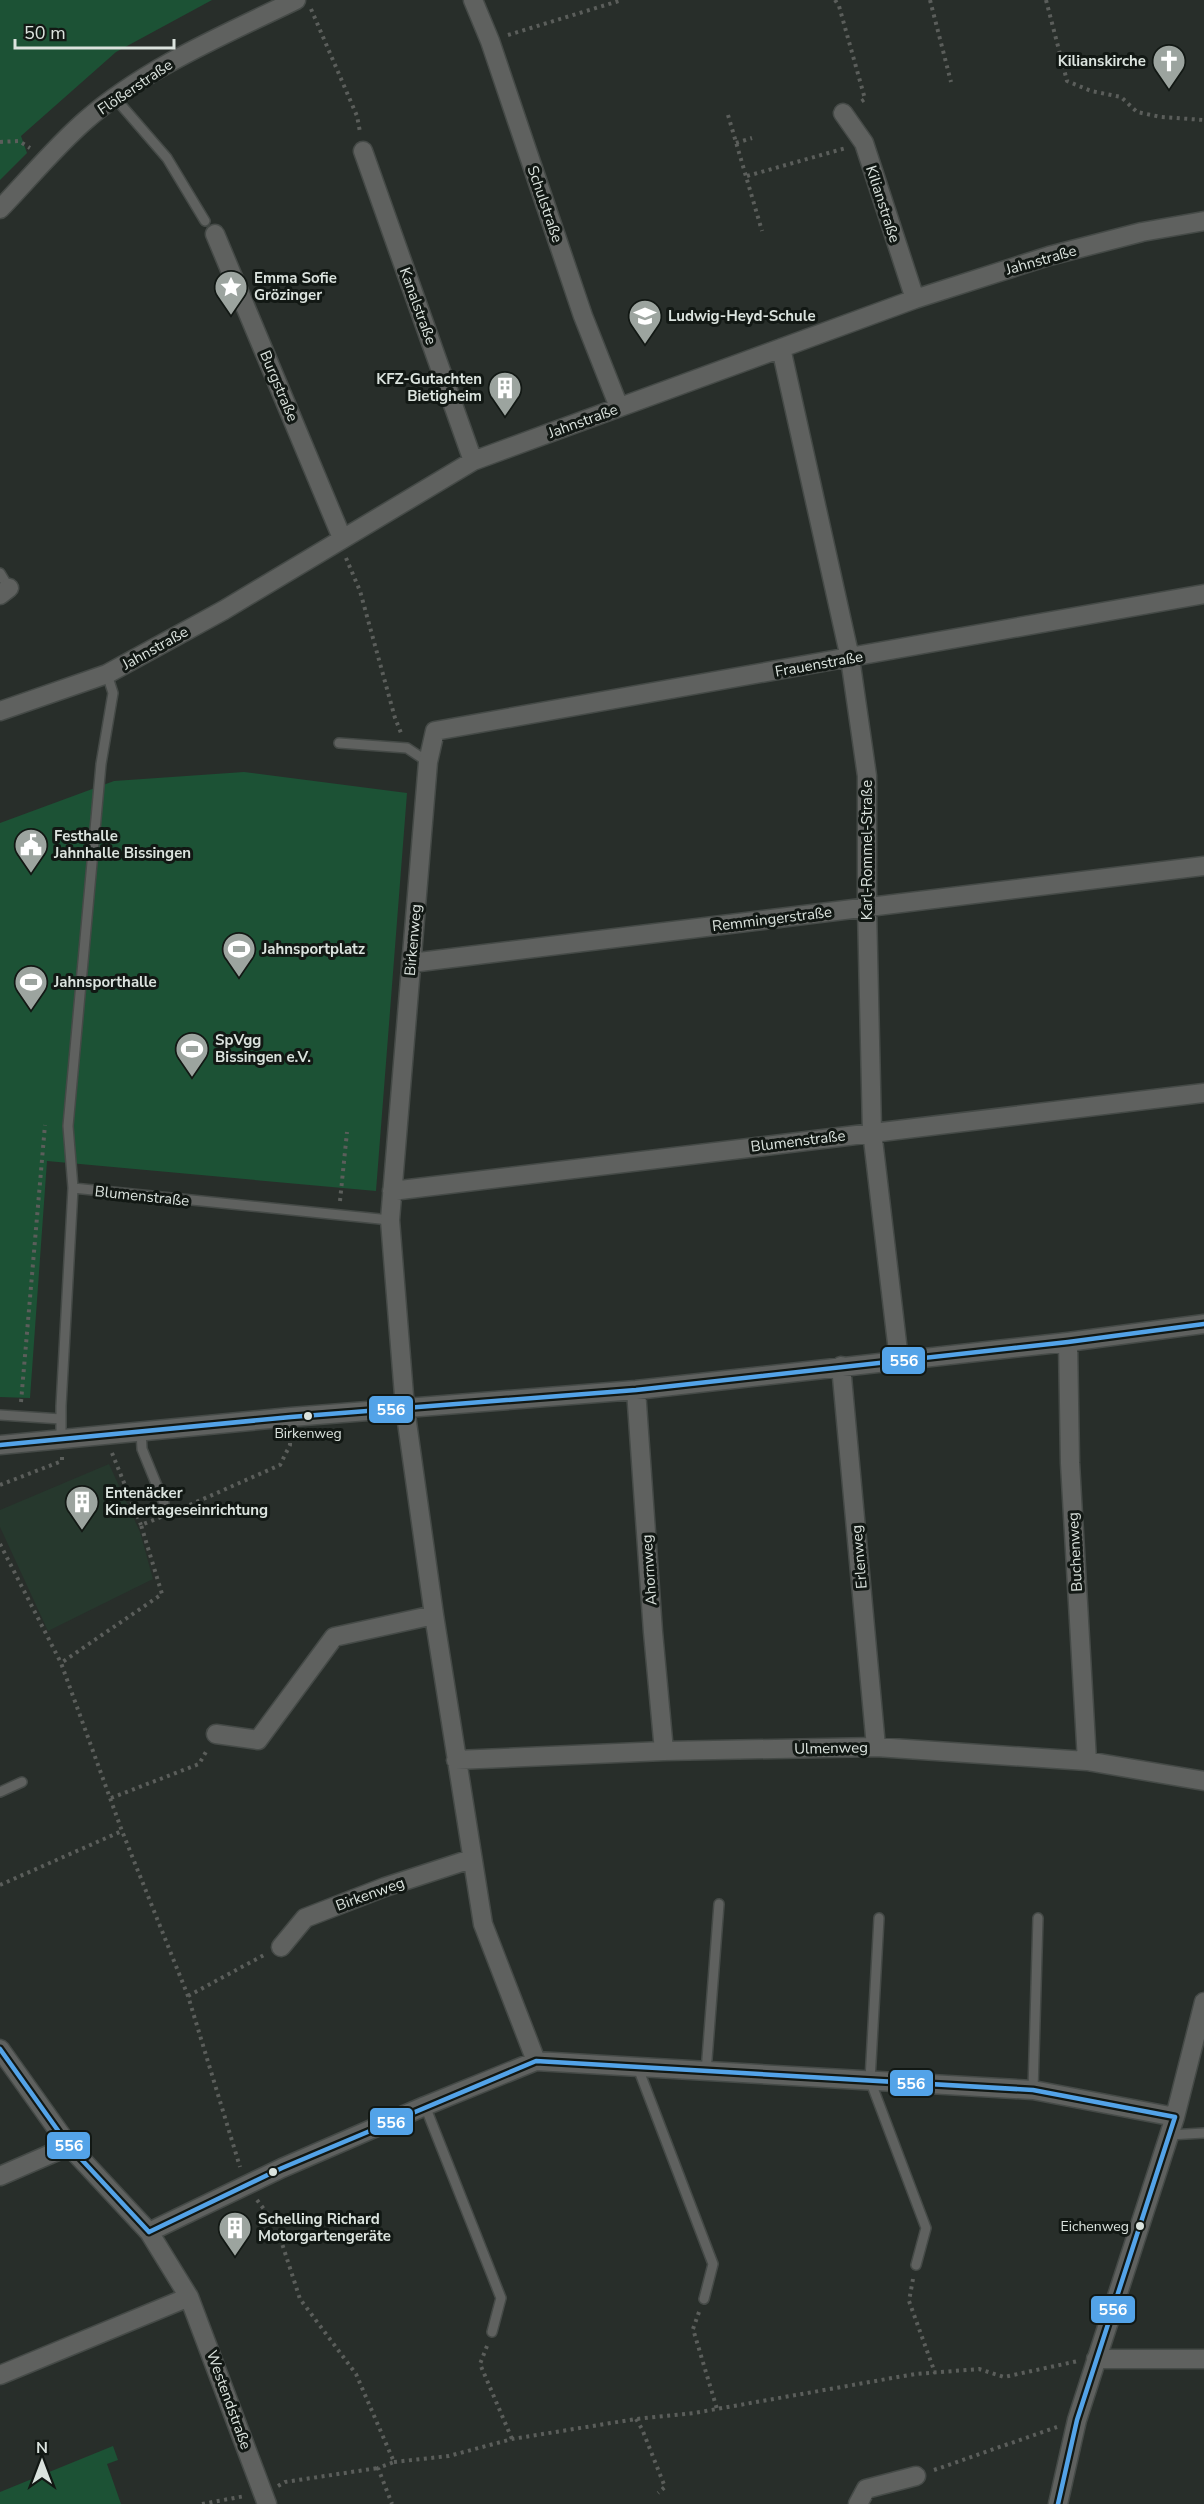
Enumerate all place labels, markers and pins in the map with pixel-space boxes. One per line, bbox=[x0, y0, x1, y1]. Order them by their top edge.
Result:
church icon: Kilianskirche bbox=[1151, 43, 1187, 90]
place label: Kilianskirche bbox=[1058, 51, 1146, 71]
place label: Emma Sofie Grözinger bbox=[254, 268, 337, 305]
place icon: Emma Sofie Grözinger bbox=[213, 269, 249, 316]
school or university icon: Ludwig-Heyd-Schule bbox=[627, 298, 663, 345]
place label: Ludwig-Heyd-Schule bbox=[668, 306, 816, 326]
place label: KFZ-Gutachten Bietigheim bbox=[376, 369, 482, 406]
building icon: KFZ-Gutachten Bietigheim bbox=[487, 370, 523, 417]
place label: Festhalle Jahnhalle Bissingen bbox=[53, 826, 191, 863]
public building icon: Festhalle Jahnhalle Bissingen bbox=[13, 827, 49, 874]
sports icon: Jahnsportplatz bbox=[221, 931, 257, 978]
place label: Jahnsportplatz bbox=[261, 939, 365, 959]
sports icon: Jahnsporthalle bbox=[13, 964, 49, 1011]
place label: Jahnsporthalle bbox=[53, 972, 157, 992]
place label: SpVgg Bissingen e.V. bbox=[215, 1030, 311, 1067]
sports icon: SpVgg Bissingen e.V. bbox=[174, 1031, 210, 1078]
marker: Birkenweg bbox=[302, 1410, 314, 1422]
place label: Birkenweg bbox=[274, 1424, 342, 1443]
place label: Entenäcker Kindertageseinrichtung bbox=[105, 1483, 268, 1520]
building icon: Entenäcker Kindertageseinrichtung bbox=[64, 1484, 100, 1531]
unlabelled marker bbox=[267, 2166, 279, 2178]
place label: Schelling Richard Motorgartengeräte bbox=[258, 2209, 391, 2246]
building icon: Schelling Richard Motorgartengeräte bbox=[217, 2210, 253, 2257]
place label: Eichenweg bbox=[1061, 2217, 1129, 2236]
marker: Eichenweg bbox=[1134, 2220, 1146, 2232]

